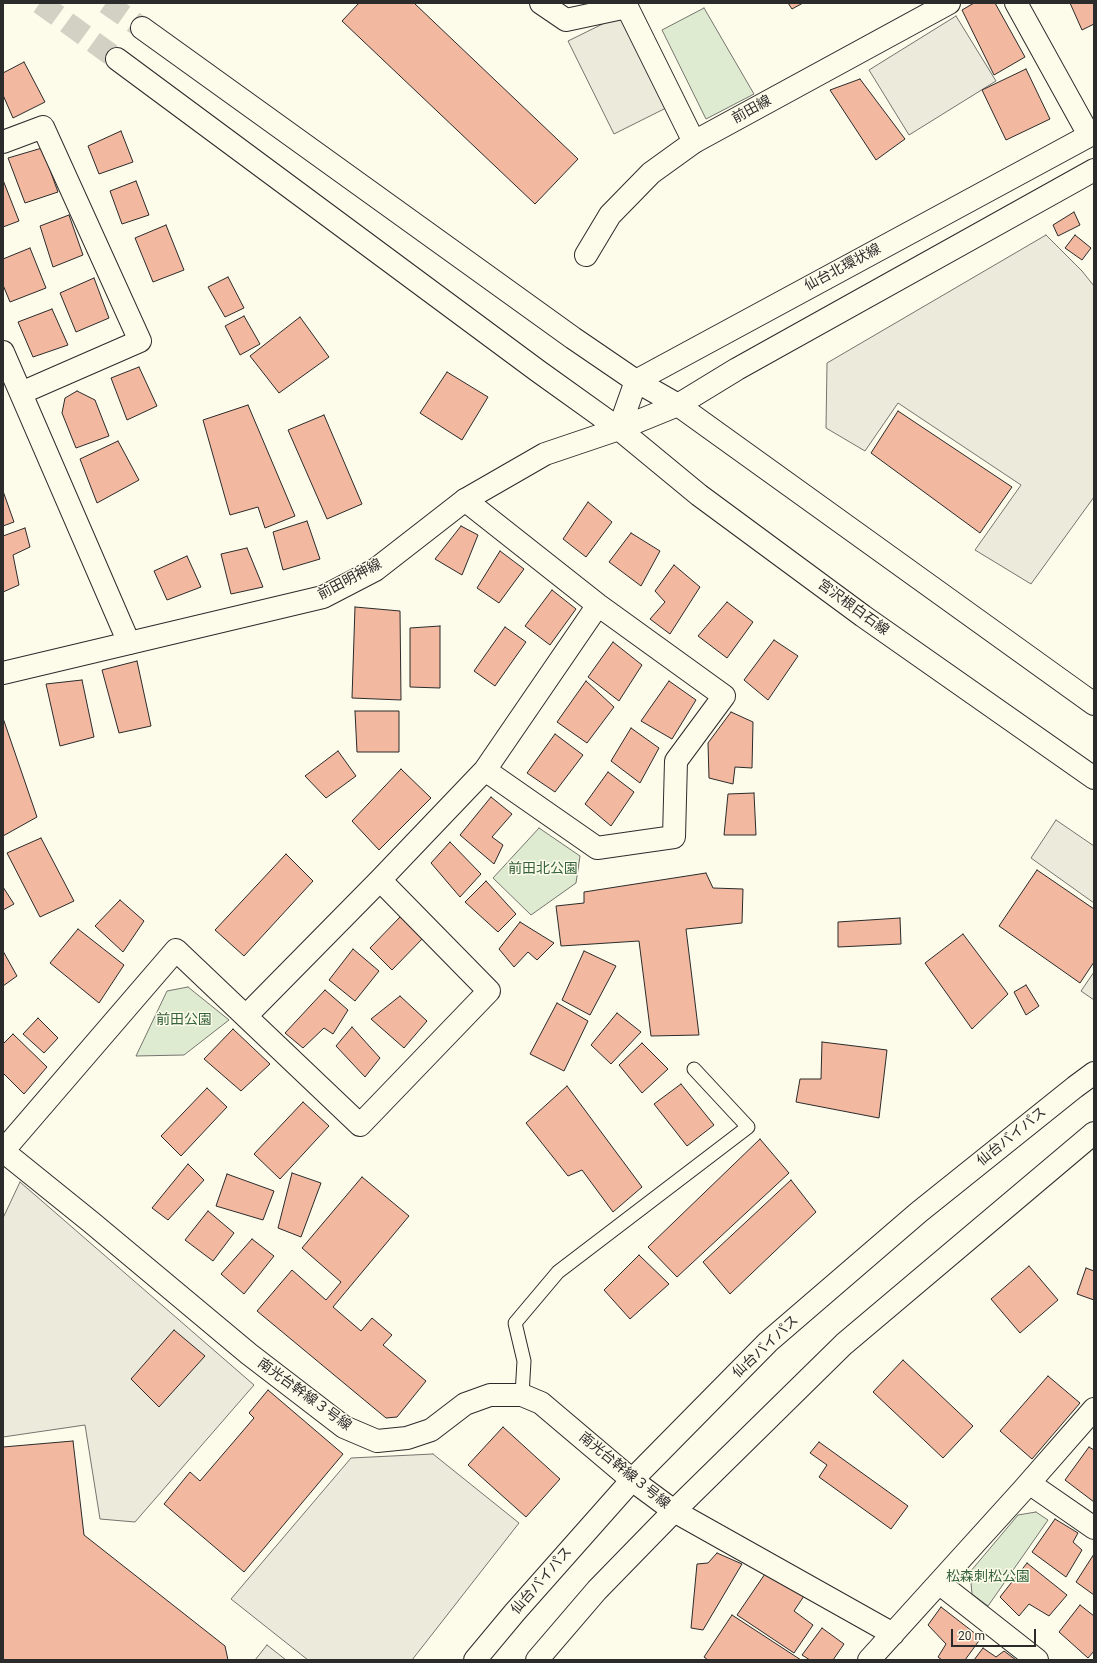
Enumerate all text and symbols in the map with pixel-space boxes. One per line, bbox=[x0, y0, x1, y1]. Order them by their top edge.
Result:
street label: 前田線 bbox=[730, 92, 774, 128]
street label: 仙台北環状線 bbox=[802, 241, 884, 295]
street label: 前田明神線 bbox=[315, 556, 385, 604]
street label: 宮沢根白石線 bbox=[814, 577, 892, 639]
park label: 前田北公園 bbox=[508, 861, 578, 877]
park label: 前田公園 bbox=[156, 1012, 212, 1028]
street label: 仙台バイパス bbox=[974, 1104, 1050, 1170]
street label: 仙台バイパス bbox=[730, 1312, 802, 1382]
street label: 南光台幹線３号線 bbox=[254, 1355, 354, 1435]
street label: 南光台幹線３号線 bbox=[575, 1429, 673, 1513]
street label: 仙台バイパス bbox=[508, 1544, 576, 1618]
park label: 松森刺松公園 bbox=[946, 1569, 1030, 1585]
scale bar bbox=[953, 1621, 1038, 1647]
text: 20 m bbox=[958, 1629, 985, 1643]

